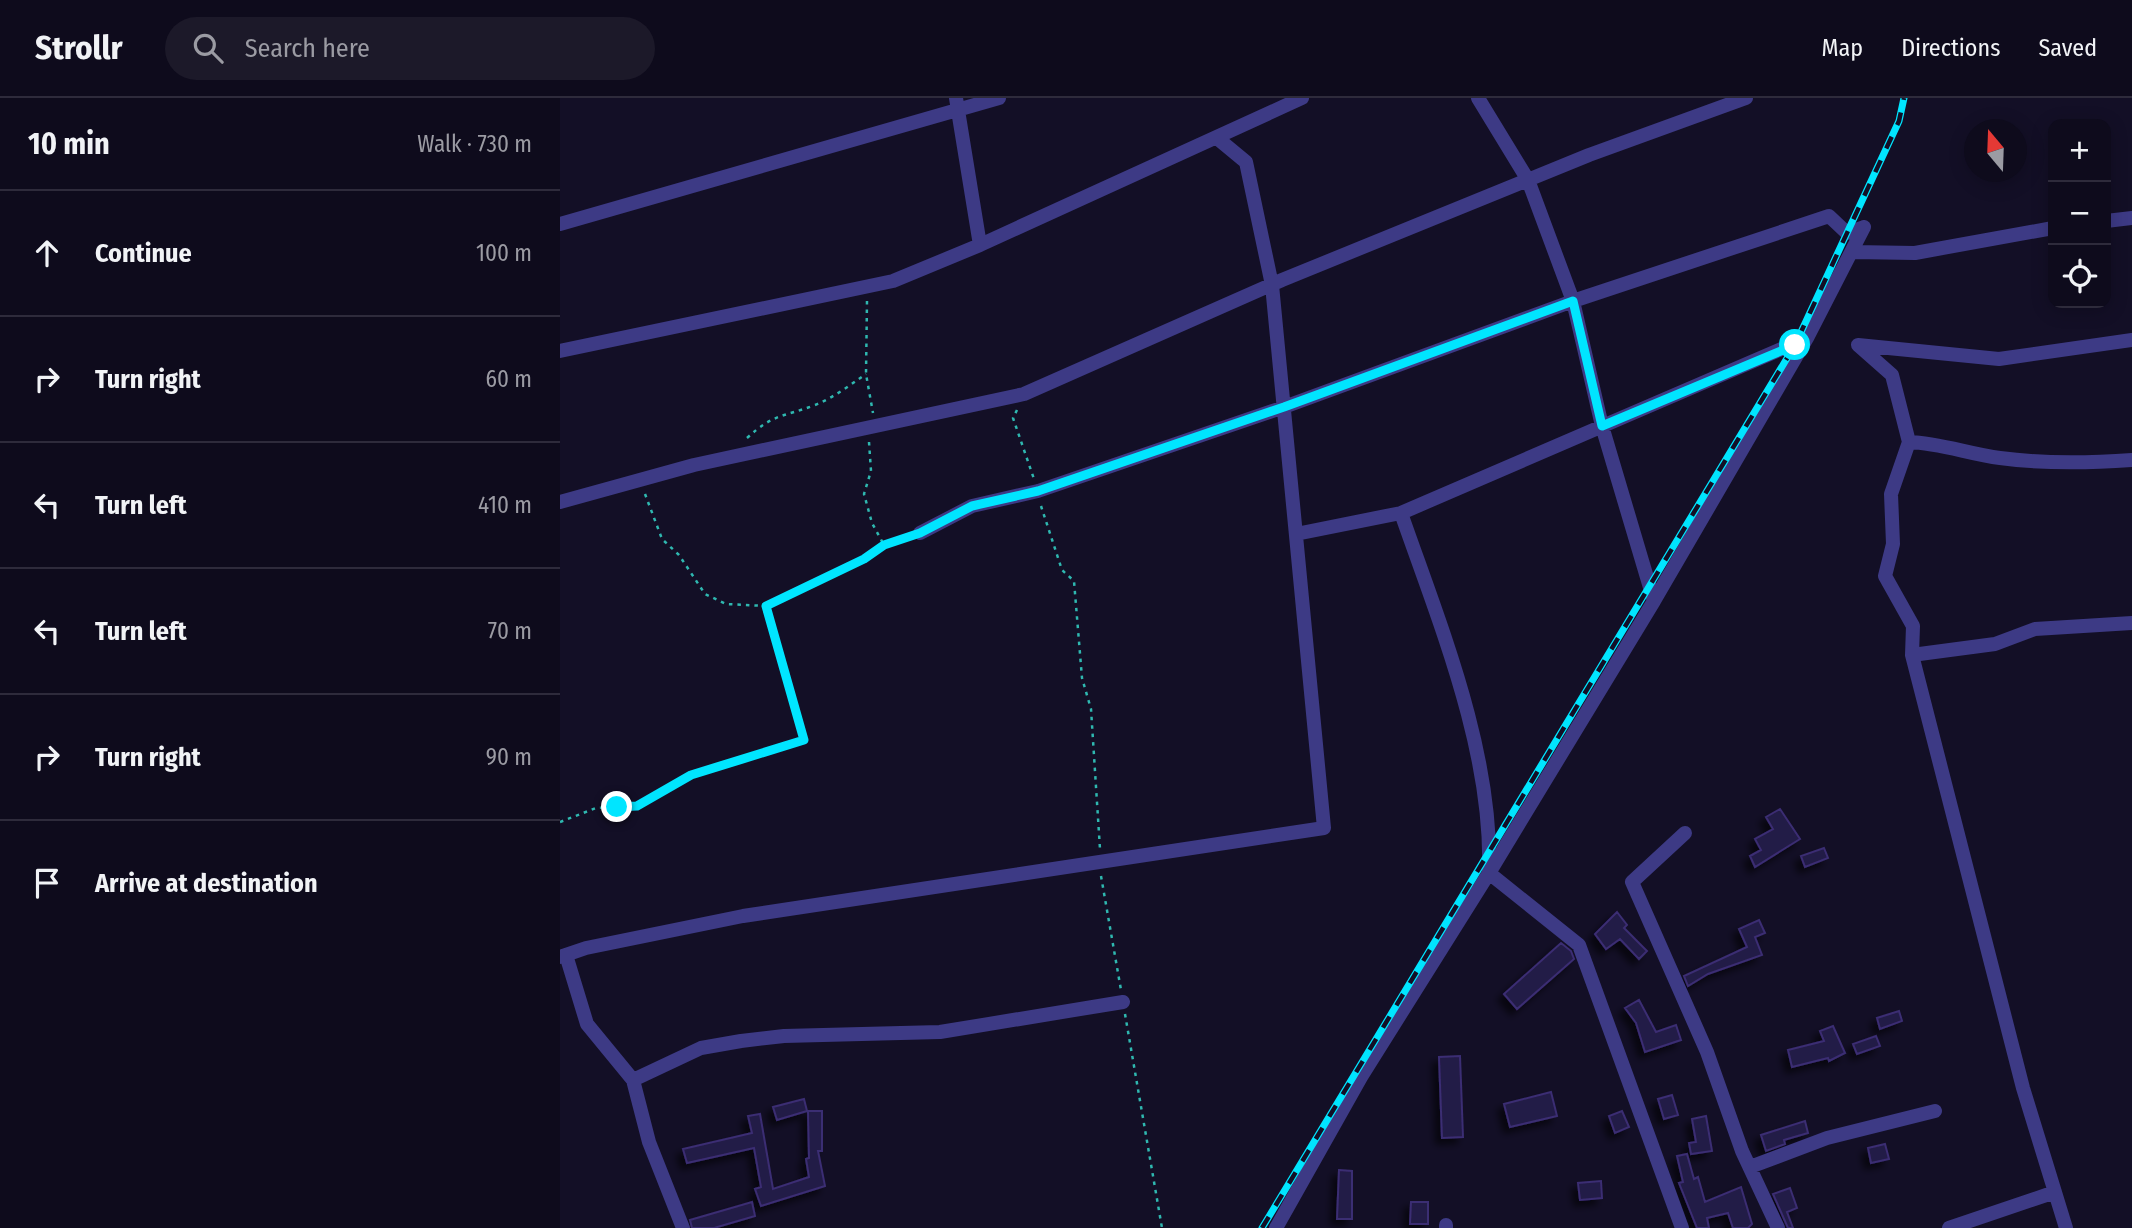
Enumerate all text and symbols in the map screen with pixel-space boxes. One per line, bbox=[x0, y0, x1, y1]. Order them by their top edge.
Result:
search box bbox=[165, 17, 655, 80]
text: Strollr bbox=[35, 28, 123, 68]
icon: search bbox=[189, 29, 227, 67]
text: Search here bbox=[245, 33, 370, 64]
text: Map bbox=[1822, 34, 1863, 62]
text: Directions bbox=[1901, 34, 2000, 62]
text: Saved bbox=[2038, 34, 2097, 62]
north arrow bbox=[1964, 119, 2027, 182]
map controls bbox=[2048, 119, 2111, 308]
button: + bbox=[2048, 119, 2111, 182]
text: 10 min bbox=[28, 126, 110, 162]
text: Walk · 730 m bbox=[417, 130, 532, 158]
button: − bbox=[2048, 182, 2111, 245]
icon: ahead bbox=[28, 234, 66, 272]
text: Continue bbox=[95, 238, 192, 269]
text: 100 m bbox=[476, 239, 532, 267]
button: locate bbox=[2048, 245, 2111, 308]
route start bbox=[1779, 329, 1810, 360]
icon: right bbox=[28, 360, 66, 398]
text: Turn right bbox=[95, 364, 201, 395]
text: 60 m bbox=[486, 365, 532, 393]
icon: left bbox=[28, 486, 66, 524]
text: Turn left bbox=[95, 490, 187, 521]
text: 410 m bbox=[478, 491, 532, 519]
icon: left bbox=[28, 612, 66, 650]
text: Turn left bbox=[95, 616, 187, 647]
text: 70 m bbox=[488, 617, 532, 645]
icon: right bbox=[28, 738, 66, 776]
text: Turn right bbox=[95, 742, 201, 773]
text: 90 m bbox=[486, 743, 532, 771]
route end bbox=[601, 791, 632, 822]
icon: arrive bbox=[28, 864, 66, 902]
text: Arrive at destination bbox=[95, 868, 318, 899]

